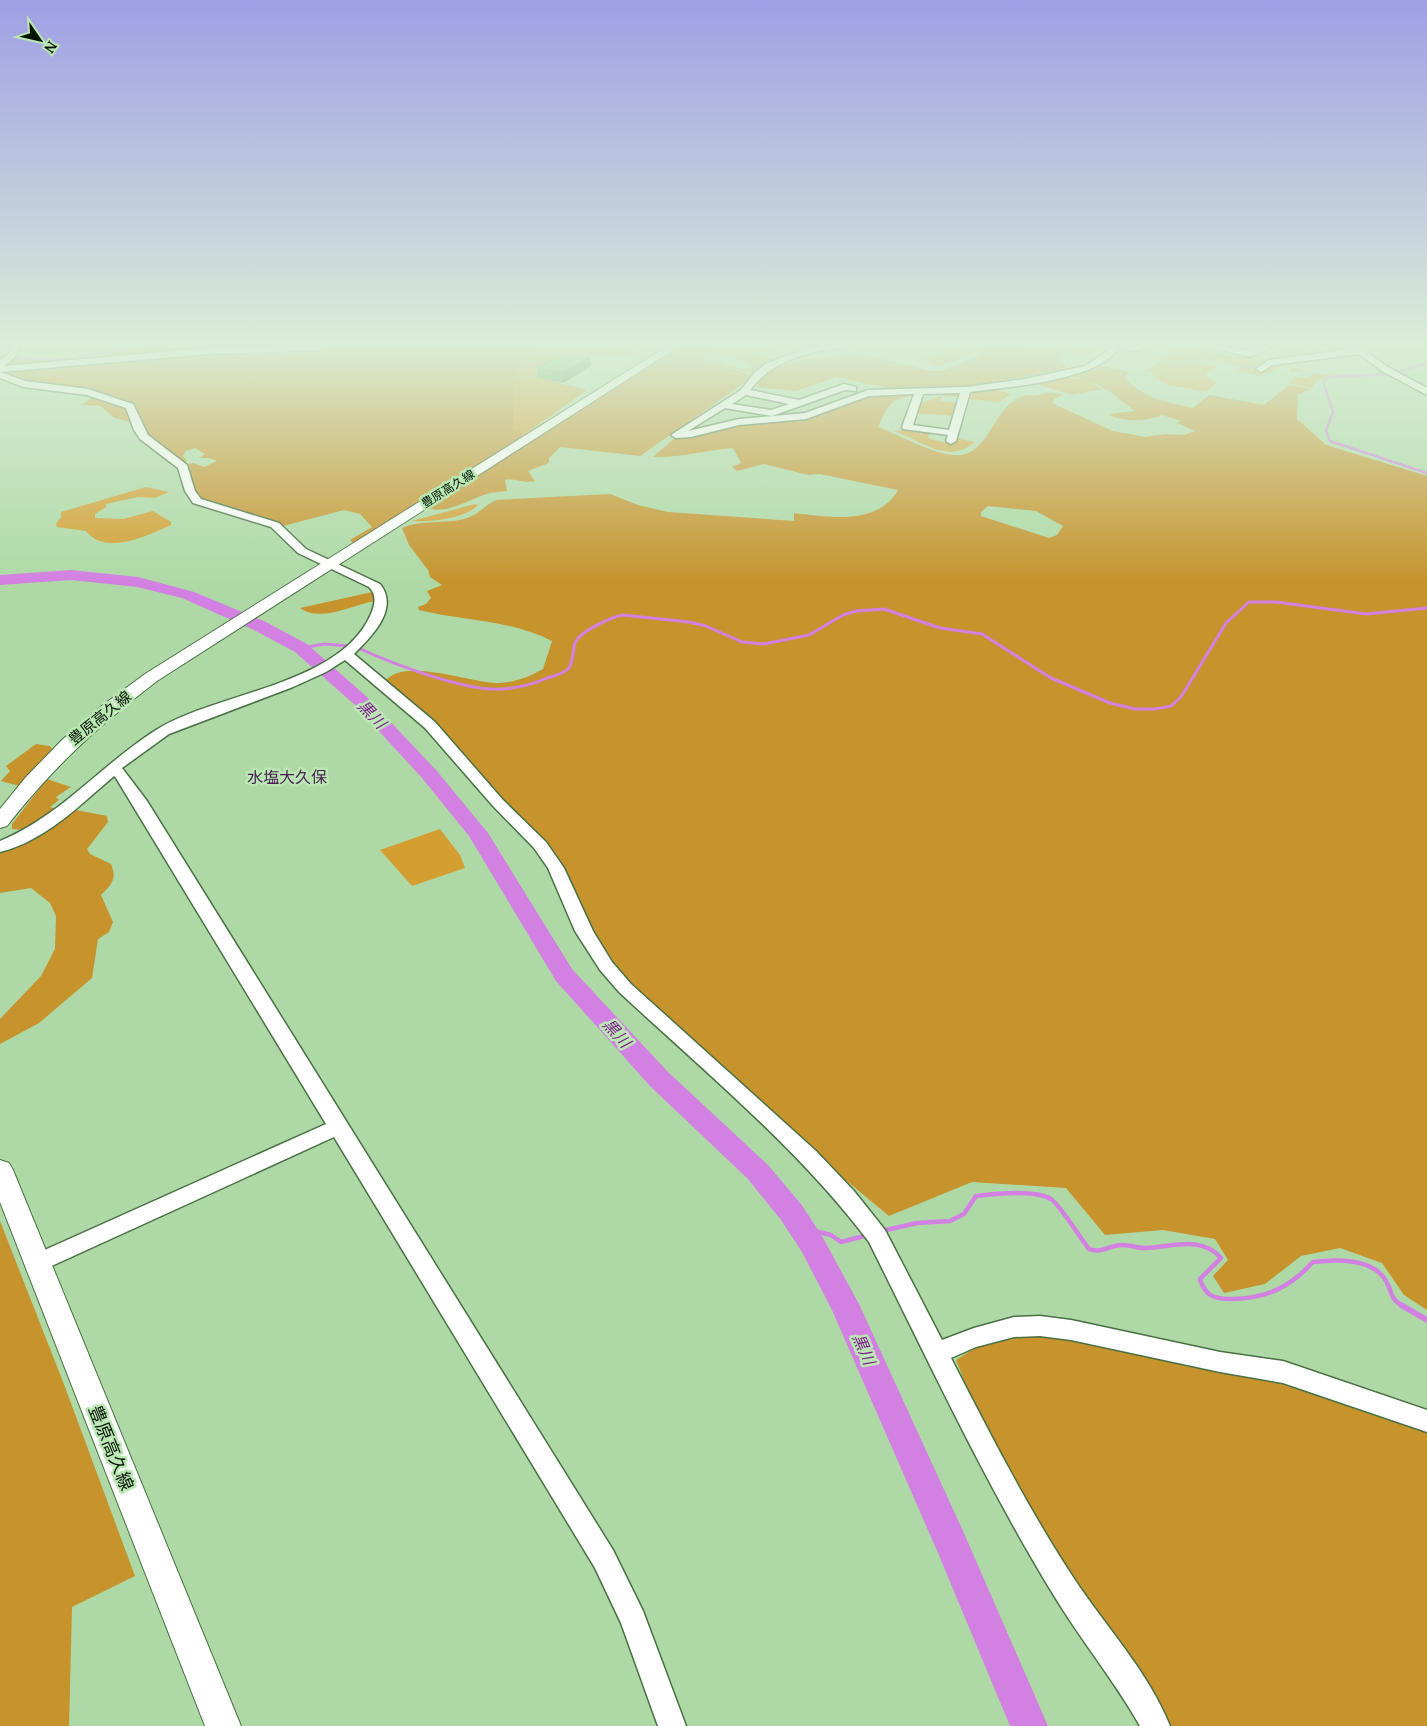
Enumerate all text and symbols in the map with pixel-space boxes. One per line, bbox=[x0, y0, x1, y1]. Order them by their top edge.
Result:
north arrow bbox=[15, 15, 65, 65]
text: N bbox=[40, 38, 62, 58]
street label: 豊原高久線 bbox=[418, 466, 477, 511]
street label: 豊原高久線 bbox=[64, 686, 135, 749]
water label: 黒川 bbox=[353, 695, 392, 735]
district label: 水塩大久保 bbox=[247, 766, 327, 788]
water label: 黒川 bbox=[598, 1014, 637, 1054]
water label: 黒川 bbox=[847, 1330, 881, 1370]
street label: 豊原高久線 bbox=[84, 1401, 140, 1494]

